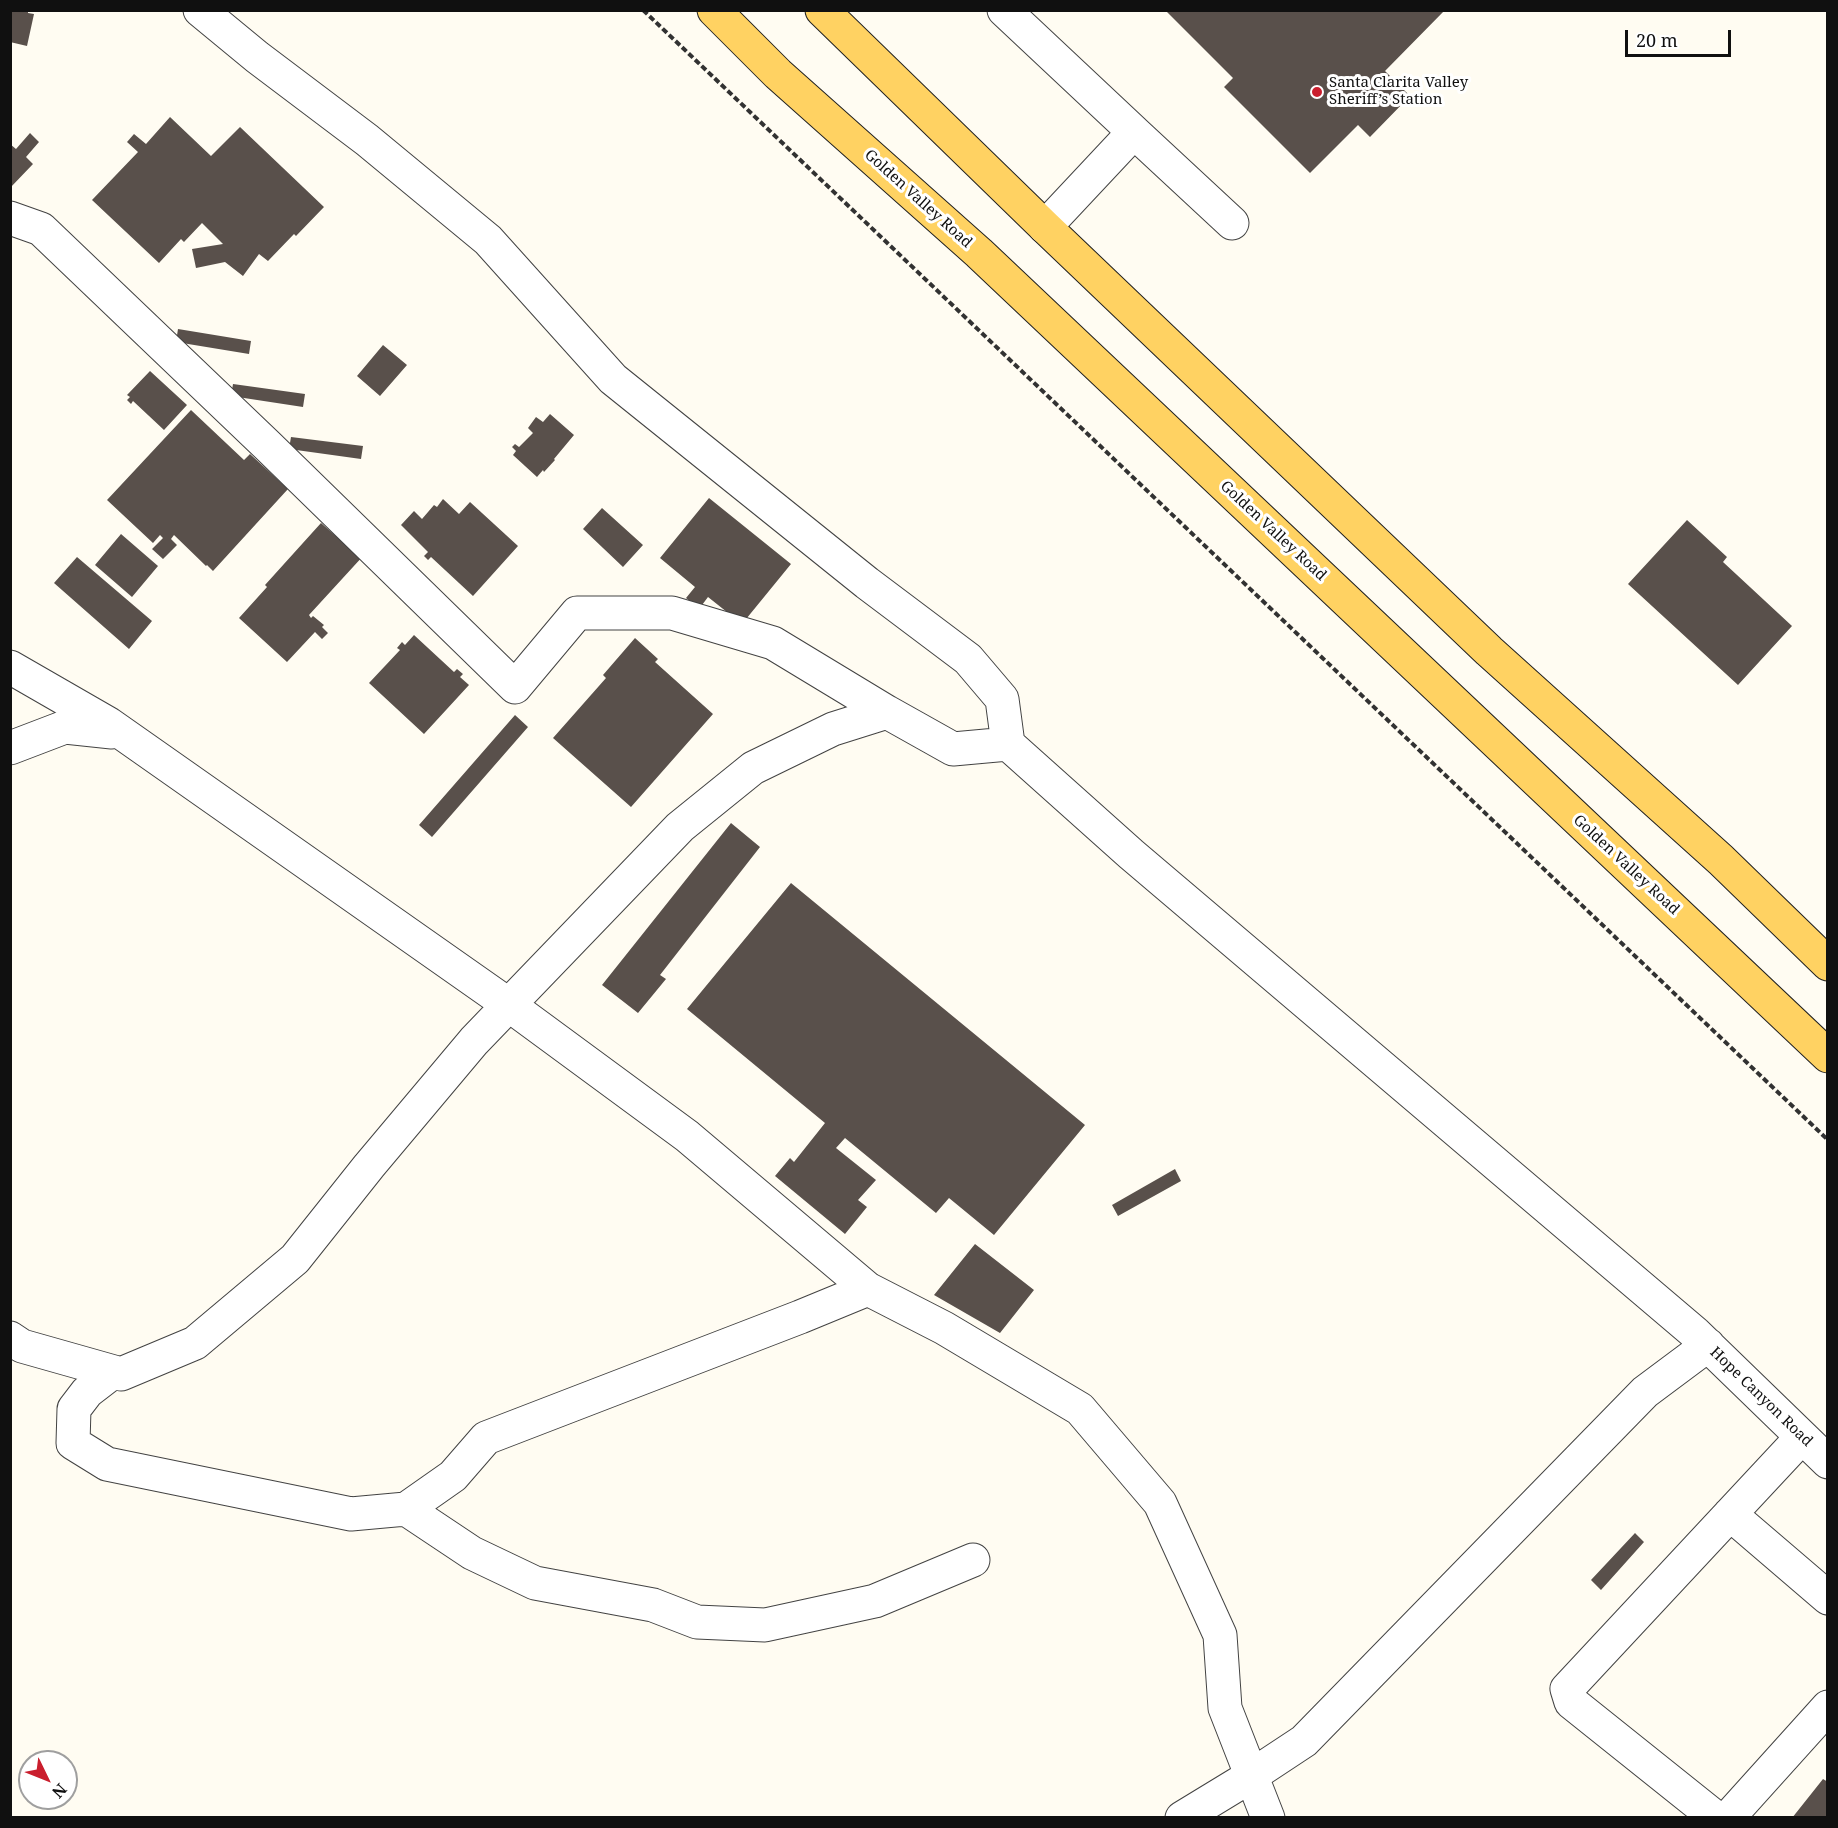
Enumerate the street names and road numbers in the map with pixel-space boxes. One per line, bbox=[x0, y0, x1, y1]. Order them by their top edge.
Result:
street label: Golden Valley Road bbox=[861, 146, 975, 252]
street label: Golden Valley Road bbox=[1216, 477, 1330, 585]
street label: Golden Valley Road bbox=[1569, 811, 1683, 919]
street label: Hope Canyon Road bbox=[1706, 1343, 1816, 1451]

